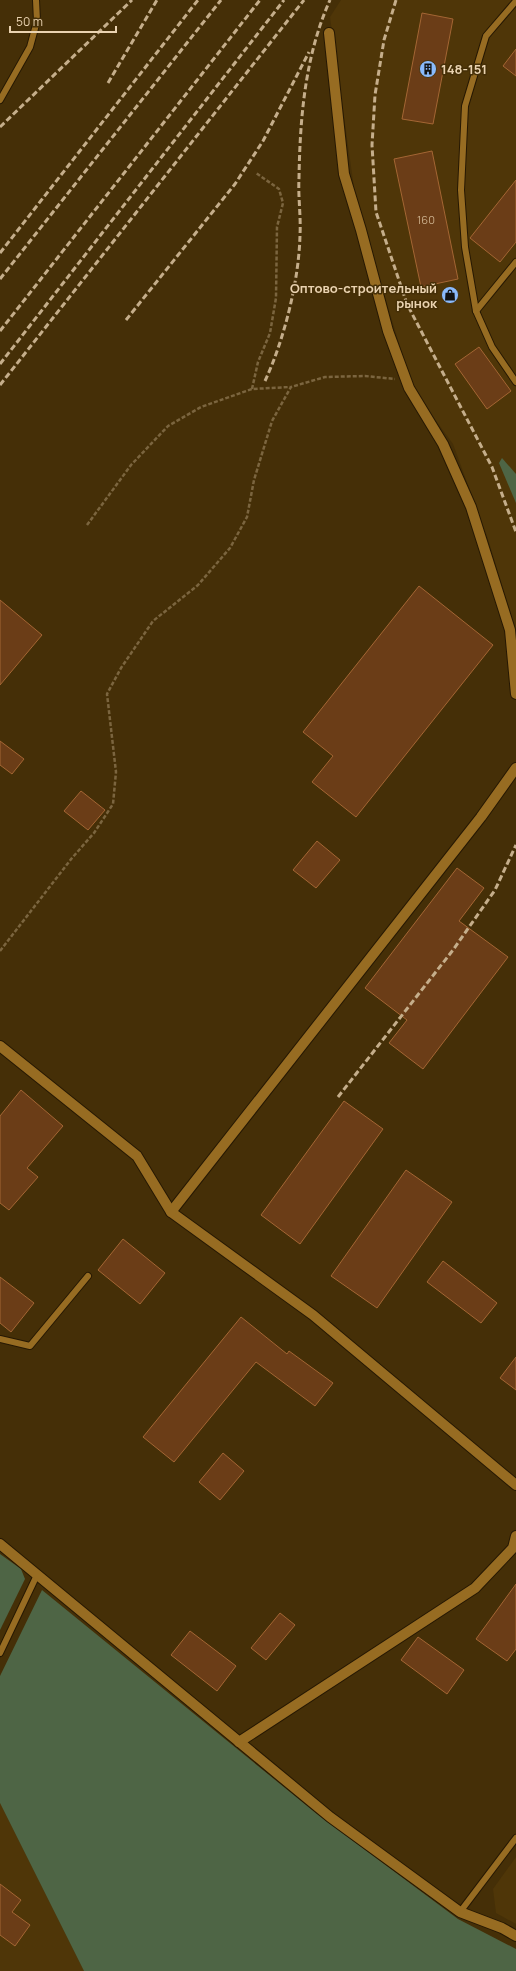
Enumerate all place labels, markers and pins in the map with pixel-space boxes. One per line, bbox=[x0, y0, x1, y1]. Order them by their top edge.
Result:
building icon: 148-151 bbox=[418, 59, 438, 79]
place label: 148-151 bbox=[441, 60, 487, 78]
place label: Оптово-строительный рынок bbox=[290, 279, 438, 312]
shop icon: Оптово-строительный рынок bbox=[440, 285, 460, 305]

